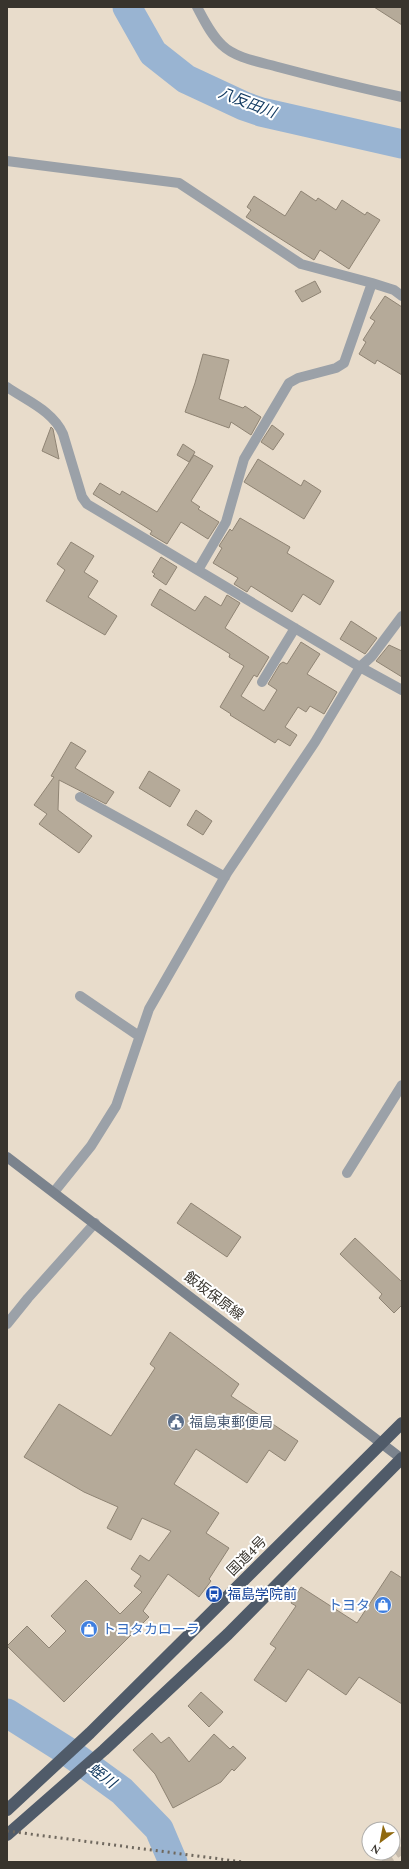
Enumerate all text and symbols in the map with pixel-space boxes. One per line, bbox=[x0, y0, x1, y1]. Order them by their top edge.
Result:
water label: 八反田川 bbox=[215, 82, 281, 125]
street label: 飯坂保原線 bbox=[180, 1267, 248, 1325]
public building icon: 福島東郵便局 bbox=[166, 1412, 186, 1432]
place label: 福島東郵便局 bbox=[189, 1412, 273, 1433]
street label: 国道4号 bbox=[222, 1531, 272, 1581]
bus stop icon: 福島学院前 bbox=[204, 1584, 224, 1604]
place label: 福島学院前 bbox=[227, 1584, 297, 1605]
place label: トヨタ bbox=[328, 1595, 370, 1616]
shop icon: トヨタ bbox=[373, 1595, 393, 1615]
shop icon: トヨタカローラ bbox=[79, 1619, 99, 1639]
place label: トヨタカローラ bbox=[102, 1619, 200, 1640]
water label: 蛭川 bbox=[83, 1758, 123, 1795]
north arrow bbox=[361, 1821, 401, 1861]
text: N bbox=[368, 1839, 384, 1859]

